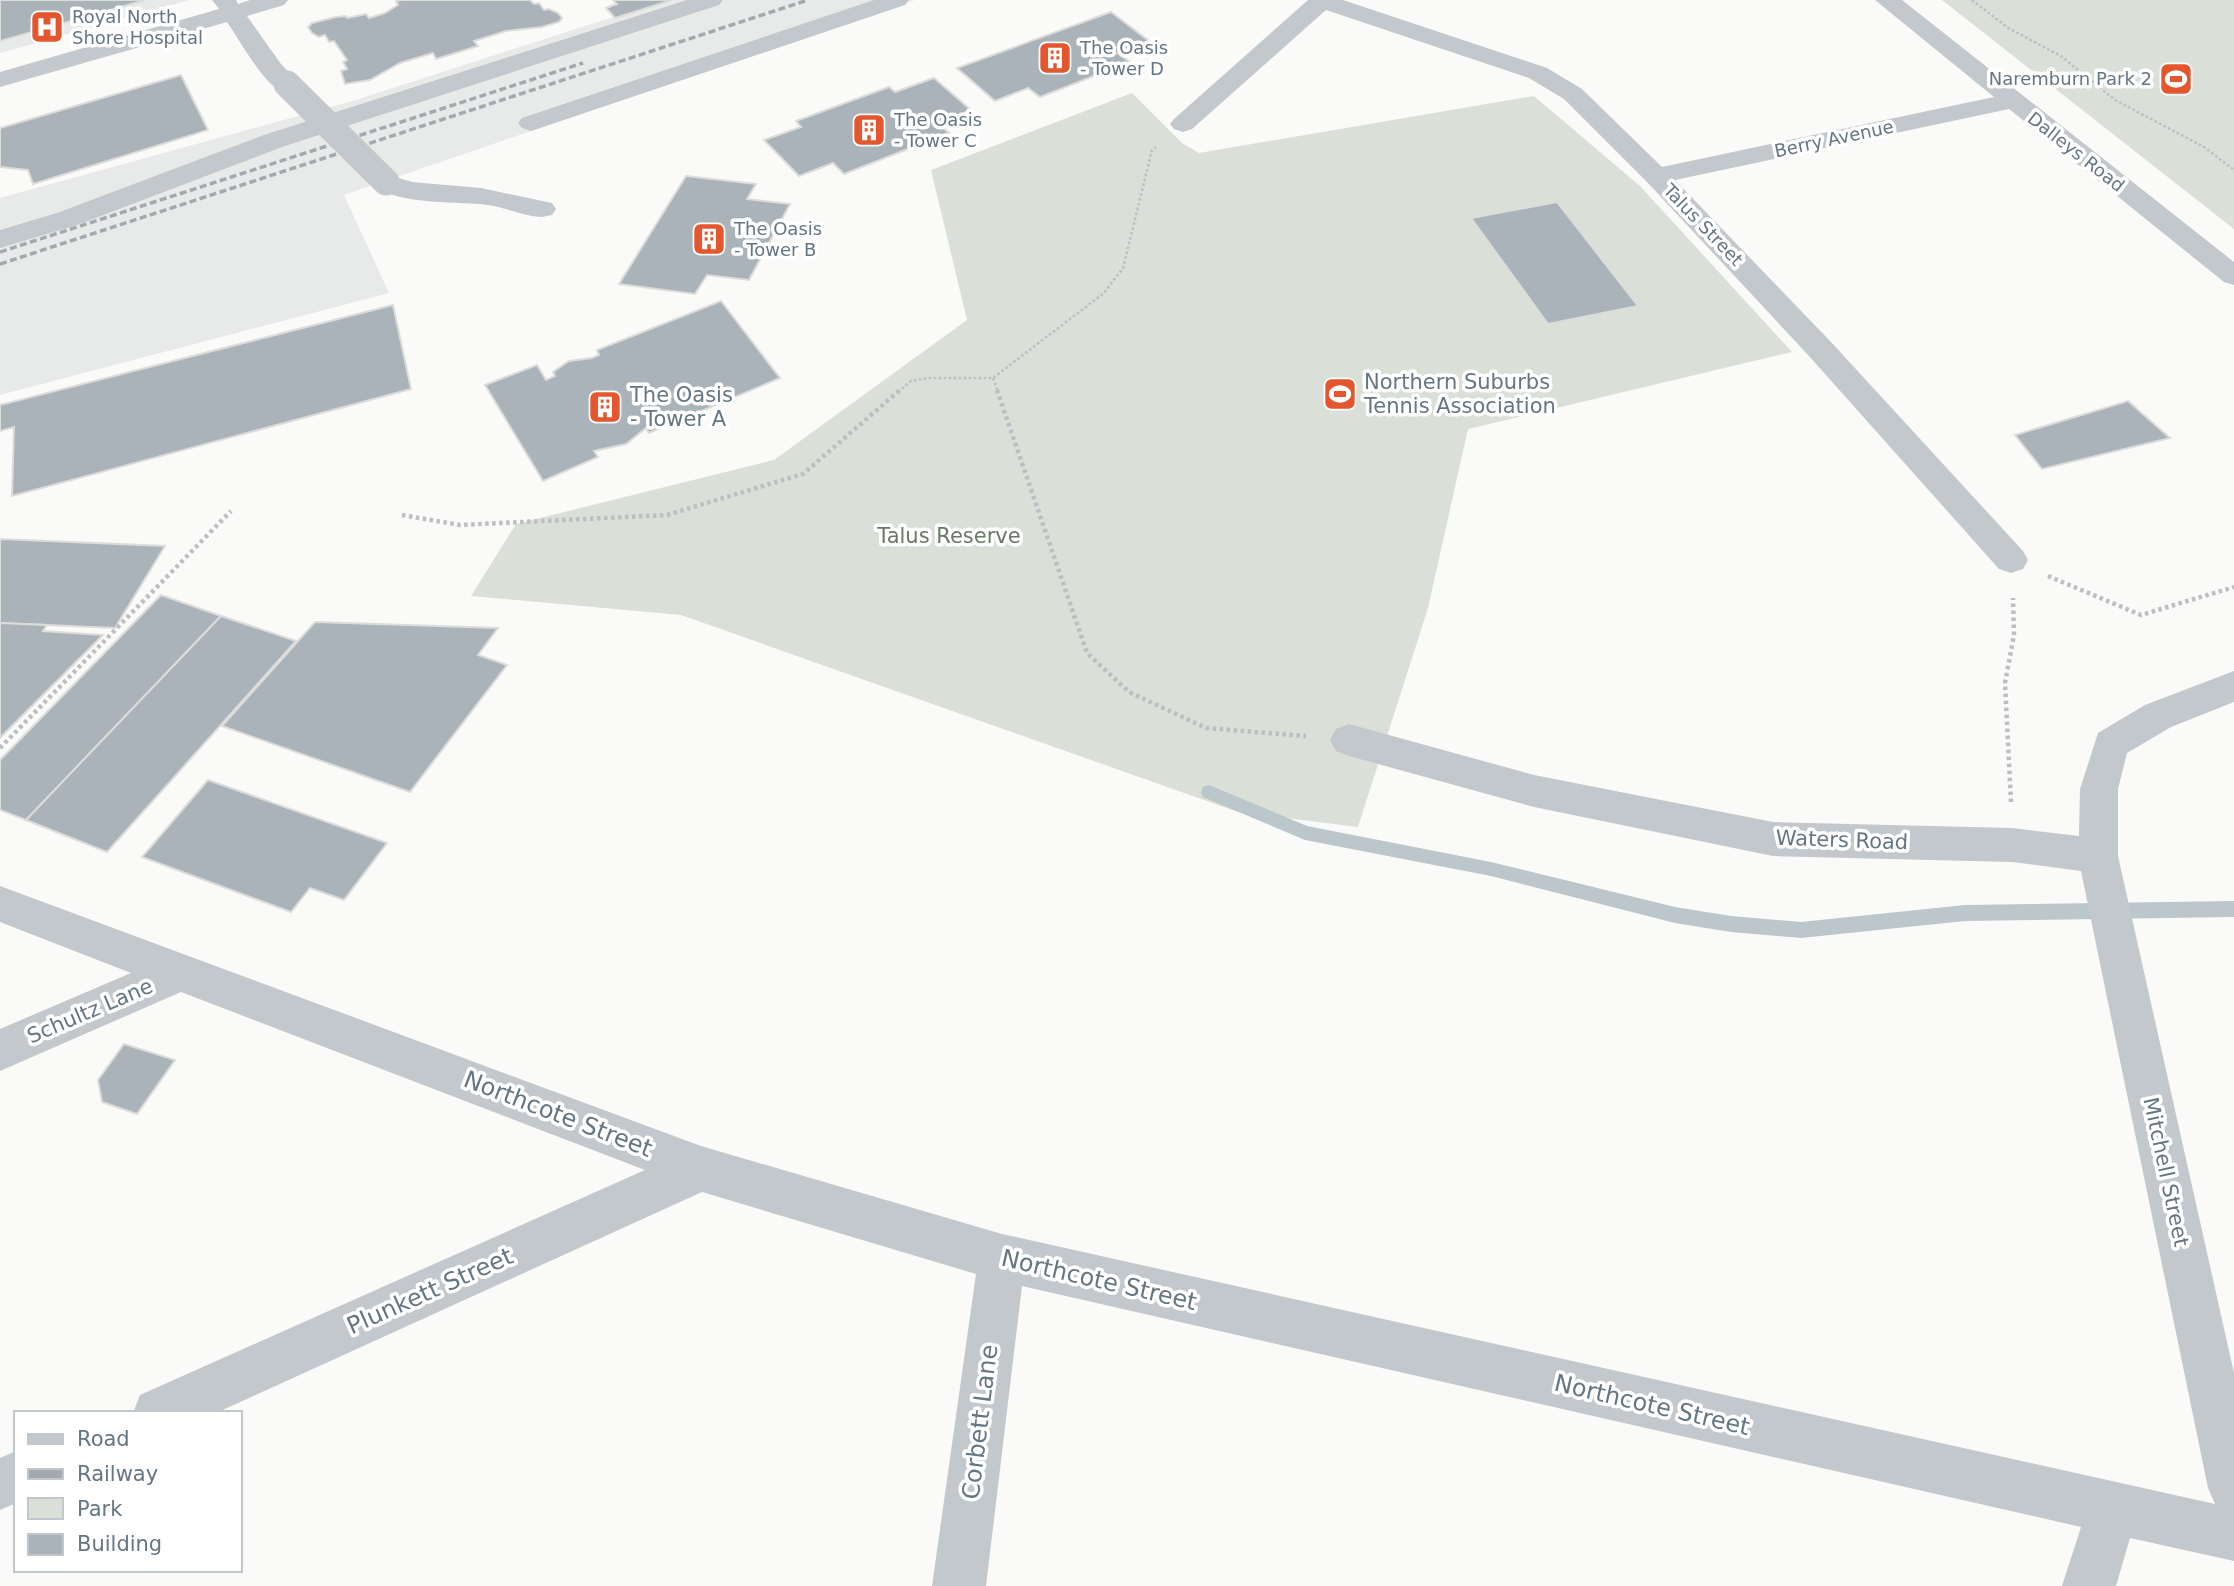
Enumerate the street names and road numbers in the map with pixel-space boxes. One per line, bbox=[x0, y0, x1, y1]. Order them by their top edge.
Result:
street label: Dalleys Road bbox=[2024, 107, 2129, 196]
street label: Berry Avenue bbox=[1772, 116, 1895, 161]
street label: Talus Street bbox=[1659, 179, 1747, 270]
street label: Waters Road bbox=[1775, 826, 1909, 854]
street label: Schultz Lane bbox=[24, 974, 156, 1048]
street label: Northcote Street bbox=[460, 1065, 656, 1163]
street label: Mitchell Street bbox=[2138, 1095, 2194, 1249]
street label: Plunkett Street bbox=[343, 1242, 517, 1340]
street label: Northcote Street bbox=[999, 1244, 1199, 1316]
street label: Corbett Lane bbox=[957, 1343, 1003, 1501]
street label: Northcote Street bbox=[1552, 1369, 1752, 1441]

